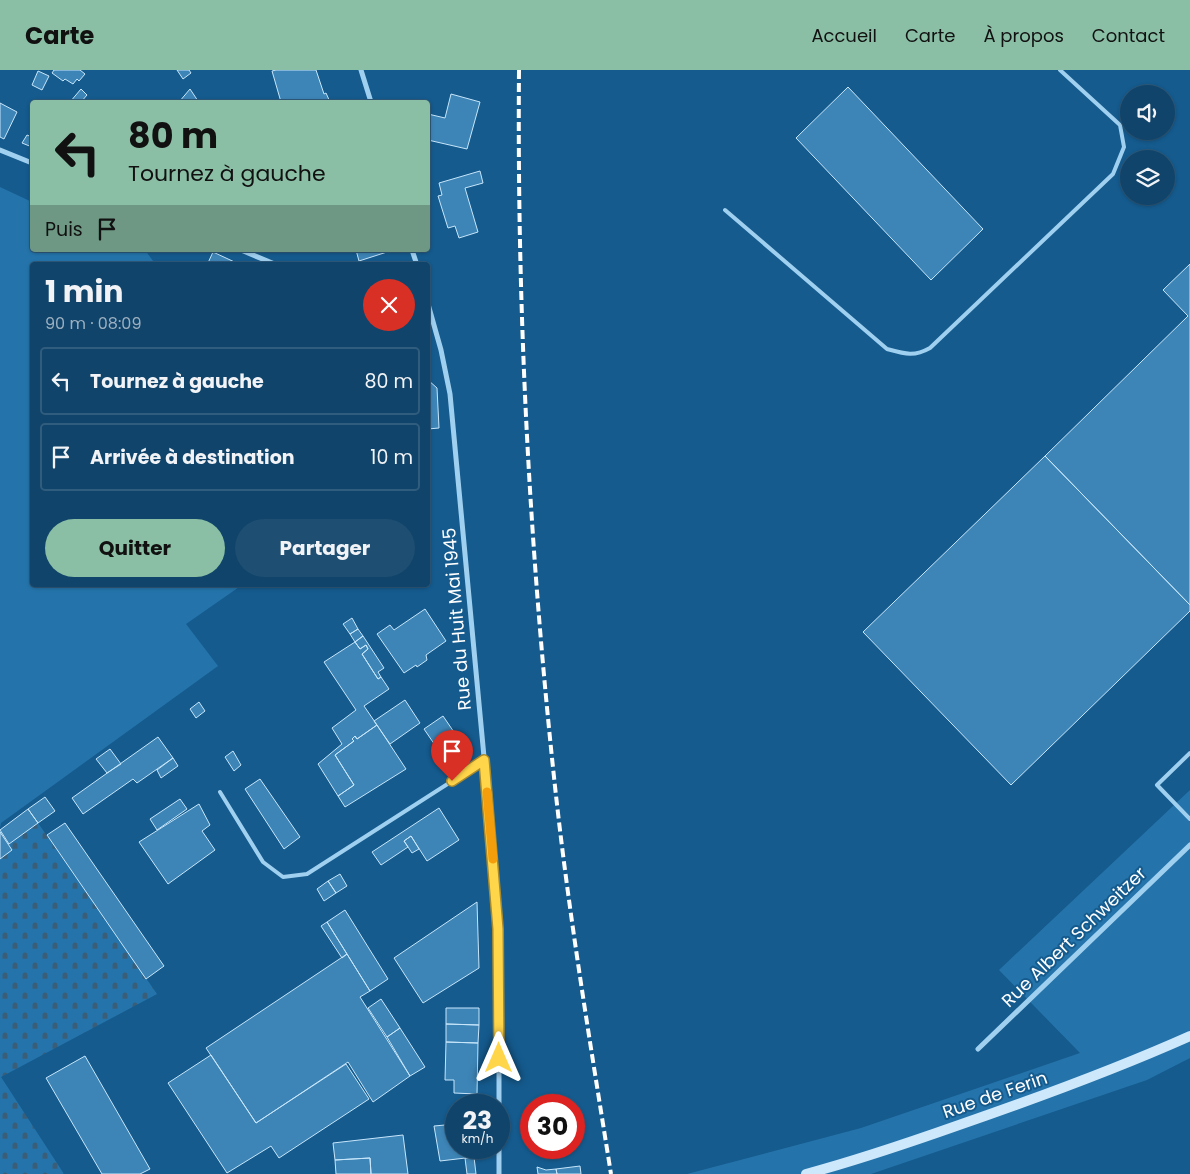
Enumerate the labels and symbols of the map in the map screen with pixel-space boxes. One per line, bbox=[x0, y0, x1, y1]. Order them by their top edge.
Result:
street label: Rue du Huit Mai 1945 bbox=[436, 527, 477, 711]
pin bbox=[431, 730, 473, 781]
street label: Rue Albert Schweitzer bbox=[996, 861, 1152, 1012]
position arrow bbox=[472, 1031, 524, 1083]
street label: Rue de Ferin bbox=[939, 1065, 1051, 1124]
speed limit sign: 30 bbox=[520, 1094, 585, 1159]

